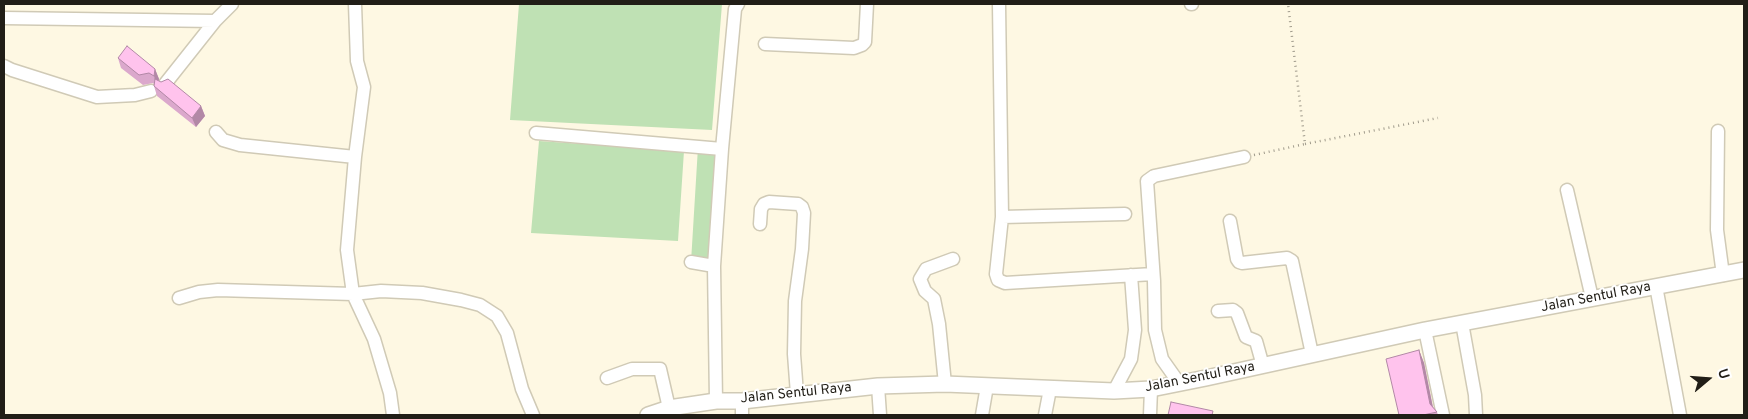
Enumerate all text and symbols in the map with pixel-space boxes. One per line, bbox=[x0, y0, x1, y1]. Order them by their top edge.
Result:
street label: Jalan Sentul Raya bbox=[1540, 279, 1652, 317]
north arrow bbox=[1683, 354, 1733, 404]
street label: Jalan Sentul Raya bbox=[1144, 359, 1256, 397]
text: U bbox=[1713, 367, 1732, 382]
street label: Jalan Sentul Raya bbox=[740, 380, 852, 408]

